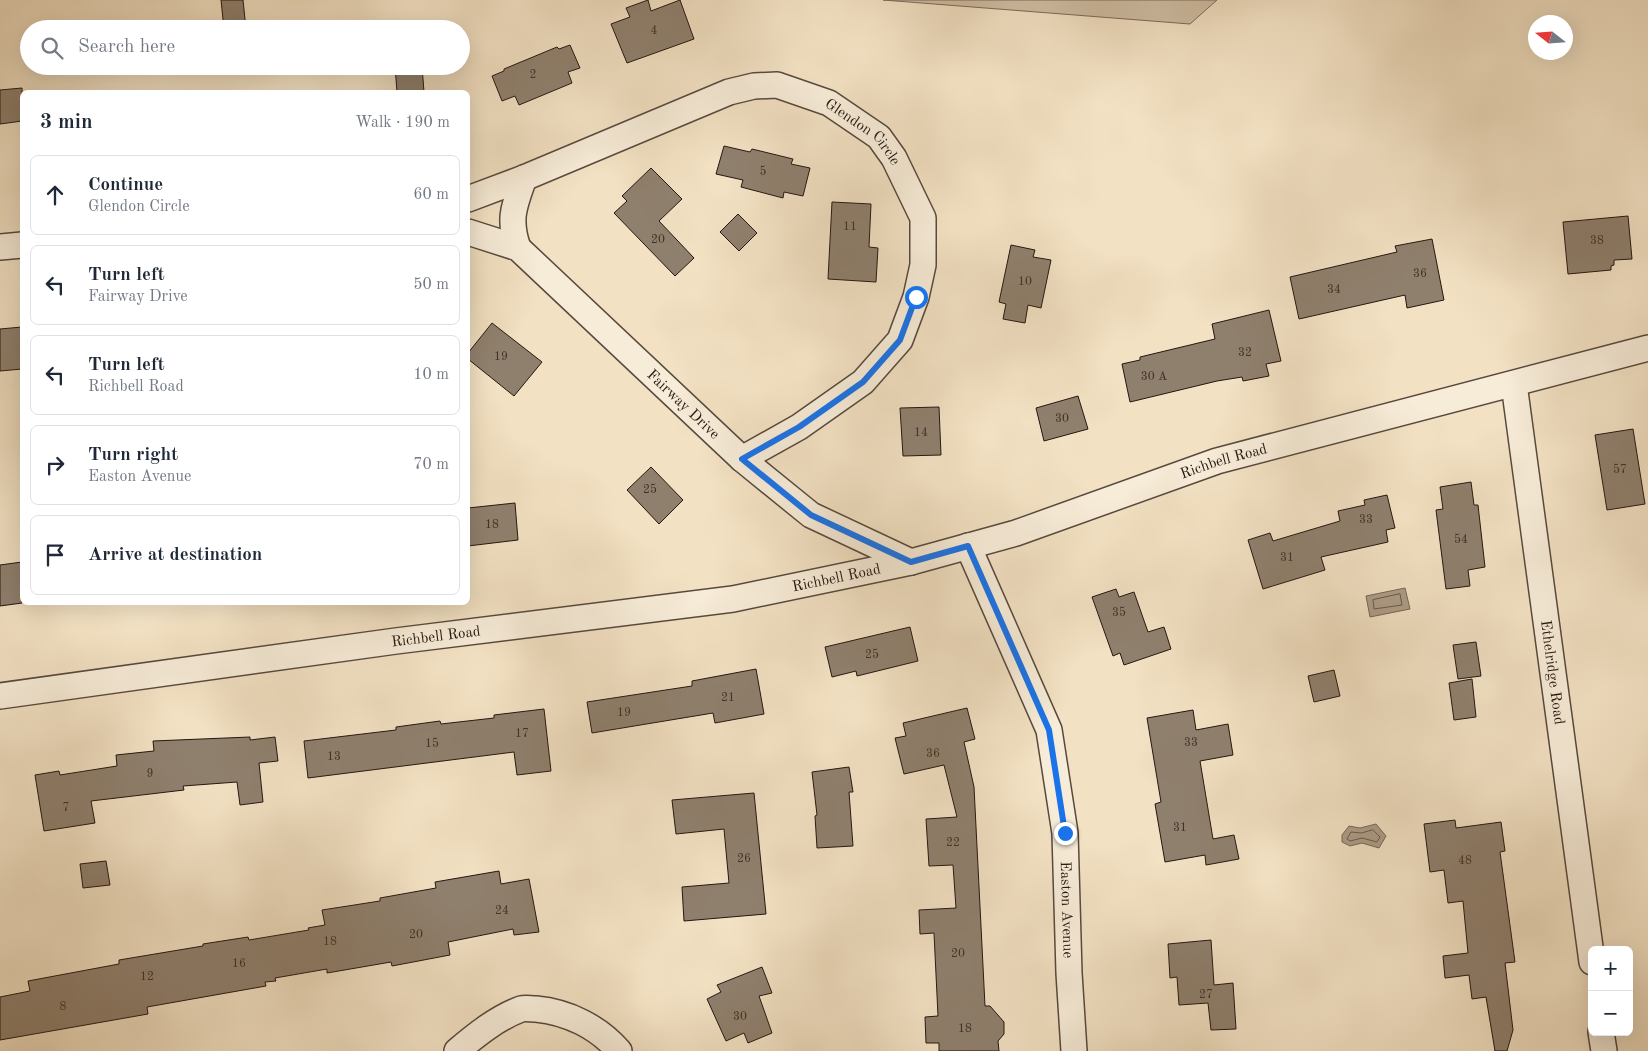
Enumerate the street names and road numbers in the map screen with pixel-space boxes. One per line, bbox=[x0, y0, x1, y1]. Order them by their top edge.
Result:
street label: Glendon Circle bbox=[822, 97, 902, 168]
street label: Fairway Drive bbox=[643, 368, 722, 443]
street label: Richbell Road bbox=[1179, 442, 1269, 482]
street label: Richbell Road bbox=[791, 562, 882, 595]
street label: Ethelridge Road bbox=[1537, 619, 1566, 726]
street label: Richbell Road bbox=[391, 624, 482, 651]
street label: Easton Avenue bbox=[1057, 861, 1075, 959]

